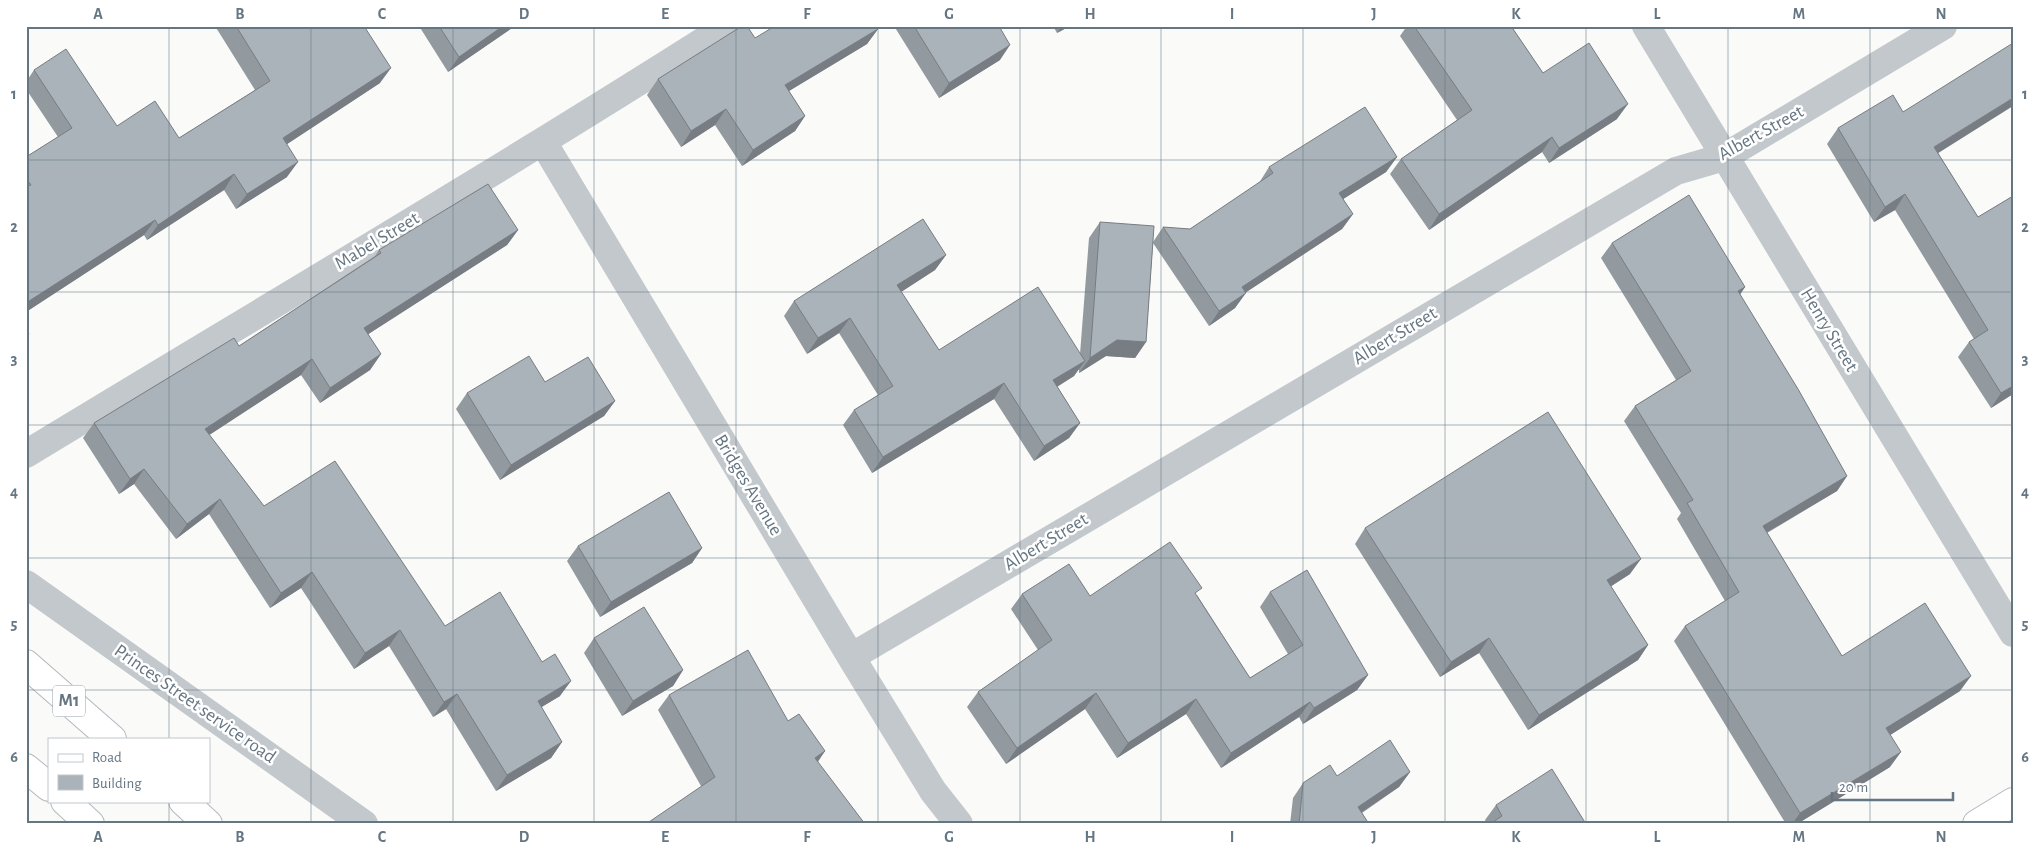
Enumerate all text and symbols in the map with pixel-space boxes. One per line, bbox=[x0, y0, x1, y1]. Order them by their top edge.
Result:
text: A bbox=[93, 6, 103, 22]
text: B bbox=[235, 6, 245, 22]
text: C bbox=[378, 6, 387, 22]
text: D bbox=[519, 6, 530, 22]
text: E bbox=[661, 6, 669, 22]
text: F bbox=[803, 6, 811, 22]
text: G bbox=[944, 6, 954, 22]
text: H bbox=[1084, 6, 1096, 22]
text: I bbox=[1230, 6, 1234, 22]
text: J bbox=[1371, 6, 1377, 22]
text: K bbox=[1511, 6, 1521, 22]
text: L bbox=[1654, 6, 1661, 22]
text: M bbox=[1793, 6, 1805, 22]
text: N bbox=[1935, 6, 1947, 22]
text: 1 bbox=[11, 86, 17, 102]
text: 1 bbox=[2022, 86, 2028, 102]
street label: Albert Street bbox=[1715, 102, 1807, 164]
street label: Mabel Street bbox=[332, 208, 422, 274]
text: 2 bbox=[10, 219, 18, 235]
text: 2 bbox=[2021, 219, 2029, 235]
street label: Henry Street bbox=[1797, 285, 1861, 375]
street label: Albert Street bbox=[1350, 304, 1440, 368]
text: 3 bbox=[11, 351, 18, 367]
text: 3 bbox=[2022, 351, 2029, 367]
street label: Bridges Avenue bbox=[710, 431, 786, 539]
text: 4 bbox=[10, 484, 18, 500]
text: 4 bbox=[2021, 484, 2029, 500]
street label: Albert Street bbox=[1001, 510, 1091, 574]
text: 5 bbox=[11, 616, 18, 632]
text: 5 bbox=[2022, 616, 2029, 632]
street label: Princes Street service road bbox=[111, 641, 279, 767]
road number: M1 bbox=[53, 686, 85, 716]
legend bbox=[48, 738, 210, 802]
text: 6 bbox=[10, 749, 18, 765]
text: 6 bbox=[2021, 749, 2029, 765]
text: Road bbox=[92, 750, 122, 765]
scale bar bbox=[1832, 770, 1953, 802]
text: Building bbox=[92, 776, 142, 791]
text: 20 m bbox=[1839, 780, 1868, 795]
text: A bbox=[93, 829, 103, 845]
text: B bbox=[235, 829, 245, 845]
text: C bbox=[378, 829, 387, 845]
text: D bbox=[519, 829, 530, 845]
text: E bbox=[661, 829, 669, 845]
text: F bbox=[803, 829, 811, 845]
text: G bbox=[944, 829, 954, 845]
text: H bbox=[1084, 829, 1096, 845]
text: I bbox=[1230, 829, 1234, 845]
text: J bbox=[1371, 829, 1377, 845]
text: K bbox=[1511, 829, 1521, 845]
text: L bbox=[1654, 829, 1661, 845]
text: M bbox=[1793, 829, 1805, 845]
text: N bbox=[1935, 829, 1947, 845]

